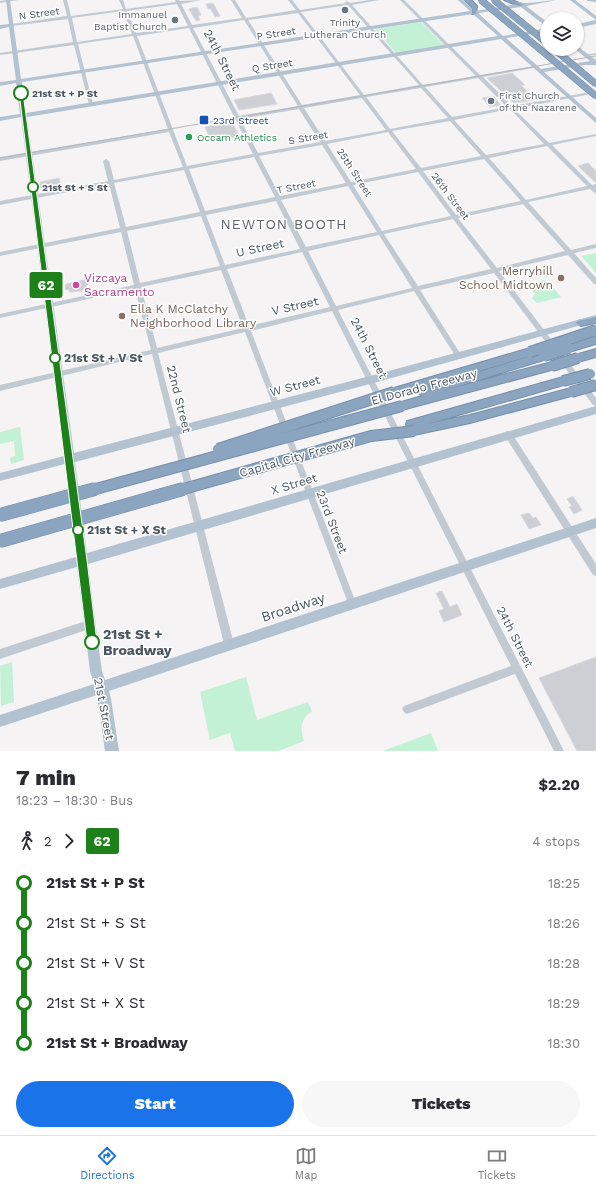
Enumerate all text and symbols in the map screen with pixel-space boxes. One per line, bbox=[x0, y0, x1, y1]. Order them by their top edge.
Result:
street label: N Street bbox=[18, 5, 61, 22]
marker: Trinity Lutheran Church bbox=[340, 5, 350, 15]
place label: Immanuel Baptist Church bbox=[94, 9, 167, 32]
map controls bbox=[540, 12, 584, 56]
button: layers bbox=[540, 12, 584, 56]
marker: Immanuel Baptist Church bbox=[170, 15, 180, 25]
place label: Trinity Lutheran Church bbox=[304, 17, 386, 40]
street label: P Street bbox=[256, 25, 297, 42]
street label: 24th Street bbox=[201, 27, 243, 93]
street label: Q Street bbox=[251, 57, 294, 74]
marker: 21st St + P St bbox=[13, 85, 29, 101]
place label: 21st St + P St bbox=[32, 88, 98, 99]
place label: First Church of the Nazarene bbox=[499, 90, 577, 113]
marker: First Church of the Nazarene bbox=[486, 96, 496, 106]
marker: 23rd Street bbox=[198, 114, 210, 126]
place label: 23rd Street bbox=[213, 115, 269, 126]
street label: S Street bbox=[287, 128, 329, 146]
marker: Occam Athletics bbox=[184, 132, 194, 142]
place label: Occam Athletics bbox=[197, 132, 277, 143]
street label: 25th Street bbox=[335, 146, 375, 199]
street label: 26th Street bbox=[429, 171, 472, 223]
street label: T Street bbox=[276, 177, 317, 196]
marker: 21st St + S St bbox=[27, 181, 39, 193]
place label: 21st St + S St bbox=[42, 182, 108, 193]
district label: NEWTON BOOTH bbox=[221, 216, 347, 232]
street label: U Street bbox=[235, 236, 285, 260]
place label: Merryhill School Midtown bbox=[459, 264, 553, 292]
place label: Vizcaya Sacramento bbox=[84, 271, 155, 299]
line badge: 62 bbox=[28, 272, 64, 298]
marker: Merryhill School Midtown bbox=[556, 273, 566, 283]
text: 62 bbox=[38, 277, 54, 293]
marker: Vizcaya Sacramento bbox=[71, 280, 81, 290]
street label: V Street bbox=[270, 294, 320, 318]
place label: Ella K McClatchy Neighborhood Library bbox=[130, 302, 257, 330]
marker: Ella K McClatchy Neighborhood Library bbox=[117, 311, 127, 321]
street label: 24th Street bbox=[348, 315, 390, 381]
place label: 21st St + V St bbox=[64, 351, 143, 365]
marker: 21st St + V St bbox=[49, 352, 61, 364]
street label: 22nd Street bbox=[164, 364, 194, 434]
street label: El Dorado Freeway bbox=[370, 366, 479, 408]
street label: W Street bbox=[268, 373, 322, 399]
street label: Capital City Freeway bbox=[238, 434, 357, 480]
street label: X Street bbox=[269, 470, 319, 498]
street label: 23rd Street bbox=[314, 488, 350, 556]
place label: 21st St + X St bbox=[87, 523, 167, 537]
marker: 21st St + X St bbox=[72, 524, 84, 536]
street label: Broadway bbox=[259, 589, 328, 625]
street label: 24th Street bbox=[494, 604, 536, 670]
place label: 21st St + Broadway bbox=[103, 626, 172, 658]
marker: 21st St + Broadway bbox=[84, 634, 100, 650]
street label: 21st Street bbox=[91, 677, 117, 741]
text: 7 min bbox=[16, 765, 76, 790]
text: $2.20 bbox=[538, 776, 580, 794]
text: 18:23 – 18:30 · Bus bbox=[16, 793, 133, 808]
icon: walk bbox=[16, 830, 38, 852]
icon: forward bbox=[58, 830, 80, 852]
text: 62 bbox=[94, 833, 111, 849]
text: 2 bbox=[44, 834, 52, 849]
text: 4 stops bbox=[533, 834, 580, 849]
text: 21st St + P St bbox=[46, 874, 145, 892]
text: 18:25 bbox=[548, 876, 580, 891]
text: 21st St + S St bbox=[46, 914, 146, 932]
text: 18:26 bbox=[548, 916, 580, 931]
text: 21st St + V St bbox=[46, 954, 145, 972]
text: 18:28 bbox=[547, 956, 580, 971]
text: 21st St + X St bbox=[46, 994, 145, 1012]
text: 18:29 bbox=[547, 996, 580, 1011]
text: 21st St + Broadway bbox=[46, 1034, 188, 1052]
text: 18:30 bbox=[547, 1036, 580, 1051]
button: Start bbox=[16, 1081, 294, 1127]
button: Tickets bbox=[302, 1081, 580, 1127]
tab: Directions bbox=[80, 1145, 135, 1182]
tab: Map bbox=[295, 1145, 317, 1182]
tab: Tickets bbox=[478, 1145, 516, 1182]

